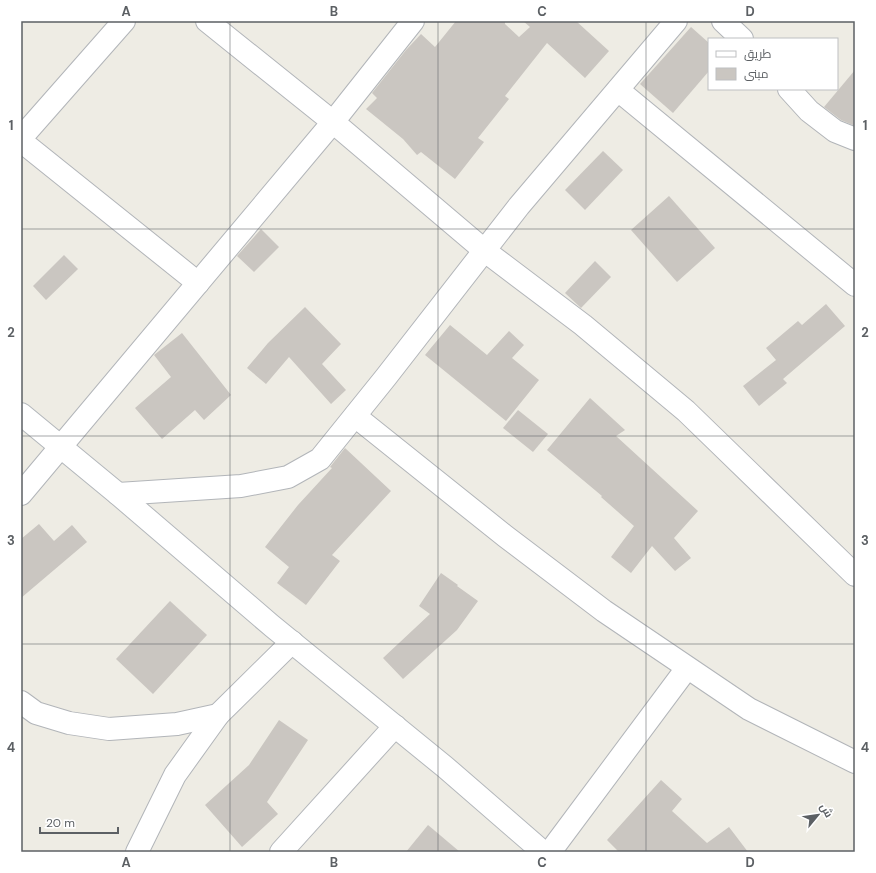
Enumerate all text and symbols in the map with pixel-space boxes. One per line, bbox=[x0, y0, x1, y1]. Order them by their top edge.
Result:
text: A bbox=[121, 3, 131, 20]
text: B bbox=[330, 3, 338, 20]
text: C bbox=[537, 3, 547, 20]
text: D bbox=[745, 3, 755, 20]
legend bbox=[708, 38, 838, 90]
text: طريق bbox=[744, 46, 772, 62]
text: مبنى bbox=[744, 66, 769, 82]
text: 1 bbox=[9, 117, 13, 134]
text: 1 bbox=[863, 117, 867, 134]
text: 2 bbox=[7, 324, 15, 341]
text: 2 bbox=[861, 324, 869, 341]
text: 3 bbox=[7, 532, 15, 549]
text: 3 bbox=[861, 532, 869, 549]
text: 4 bbox=[7, 739, 15, 756]
text: 4 bbox=[861, 739, 869, 756]
north arrow bbox=[798, 795, 838, 835]
text: ش bbox=[817, 801, 836, 820]
scale bar bbox=[40, 809, 118, 835]
text: 20 m bbox=[46, 815, 75, 831]
text: A bbox=[121, 854, 131, 871]
text: B bbox=[330, 854, 338, 871]
text: C bbox=[537, 854, 547, 871]
text: D bbox=[745, 854, 755, 871]

